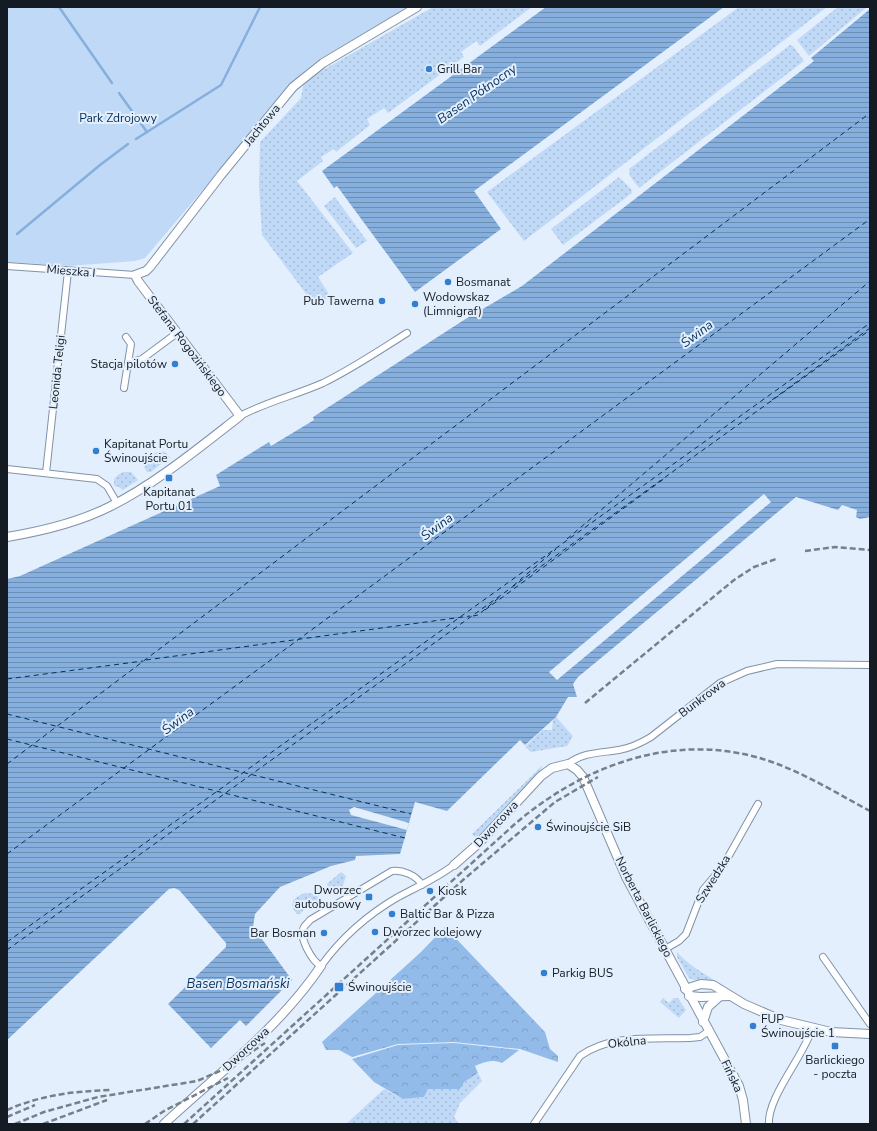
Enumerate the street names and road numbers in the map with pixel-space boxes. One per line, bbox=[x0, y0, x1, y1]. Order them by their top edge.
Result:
street label: Jachtowa bbox=[240, 101, 284, 150]
street label: Mieszka I bbox=[46, 261, 96, 281]
street label: Stefana Rogozińskiego bbox=[144, 292, 230, 400]
street label: Leonida Teligi bbox=[45, 334, 69, 410]
street label: Bunkrowa bbox=[675, 675, 729, 721]
street label: Dworcowa bbox=[470, 797, 522, 851]
street label: Szwedzka bbox=[692, 852, 734, 906]
street label: Norberta Barlickiego bbox=[612, 854, 676, 960]
street label: Dworcowa bbox=[219, 1023, 273, 1075]
street label: Okólna bbox=[607, 1032, 647, 1052]
street label: Fińska bbox=[717, 1057, 747, 1095]

